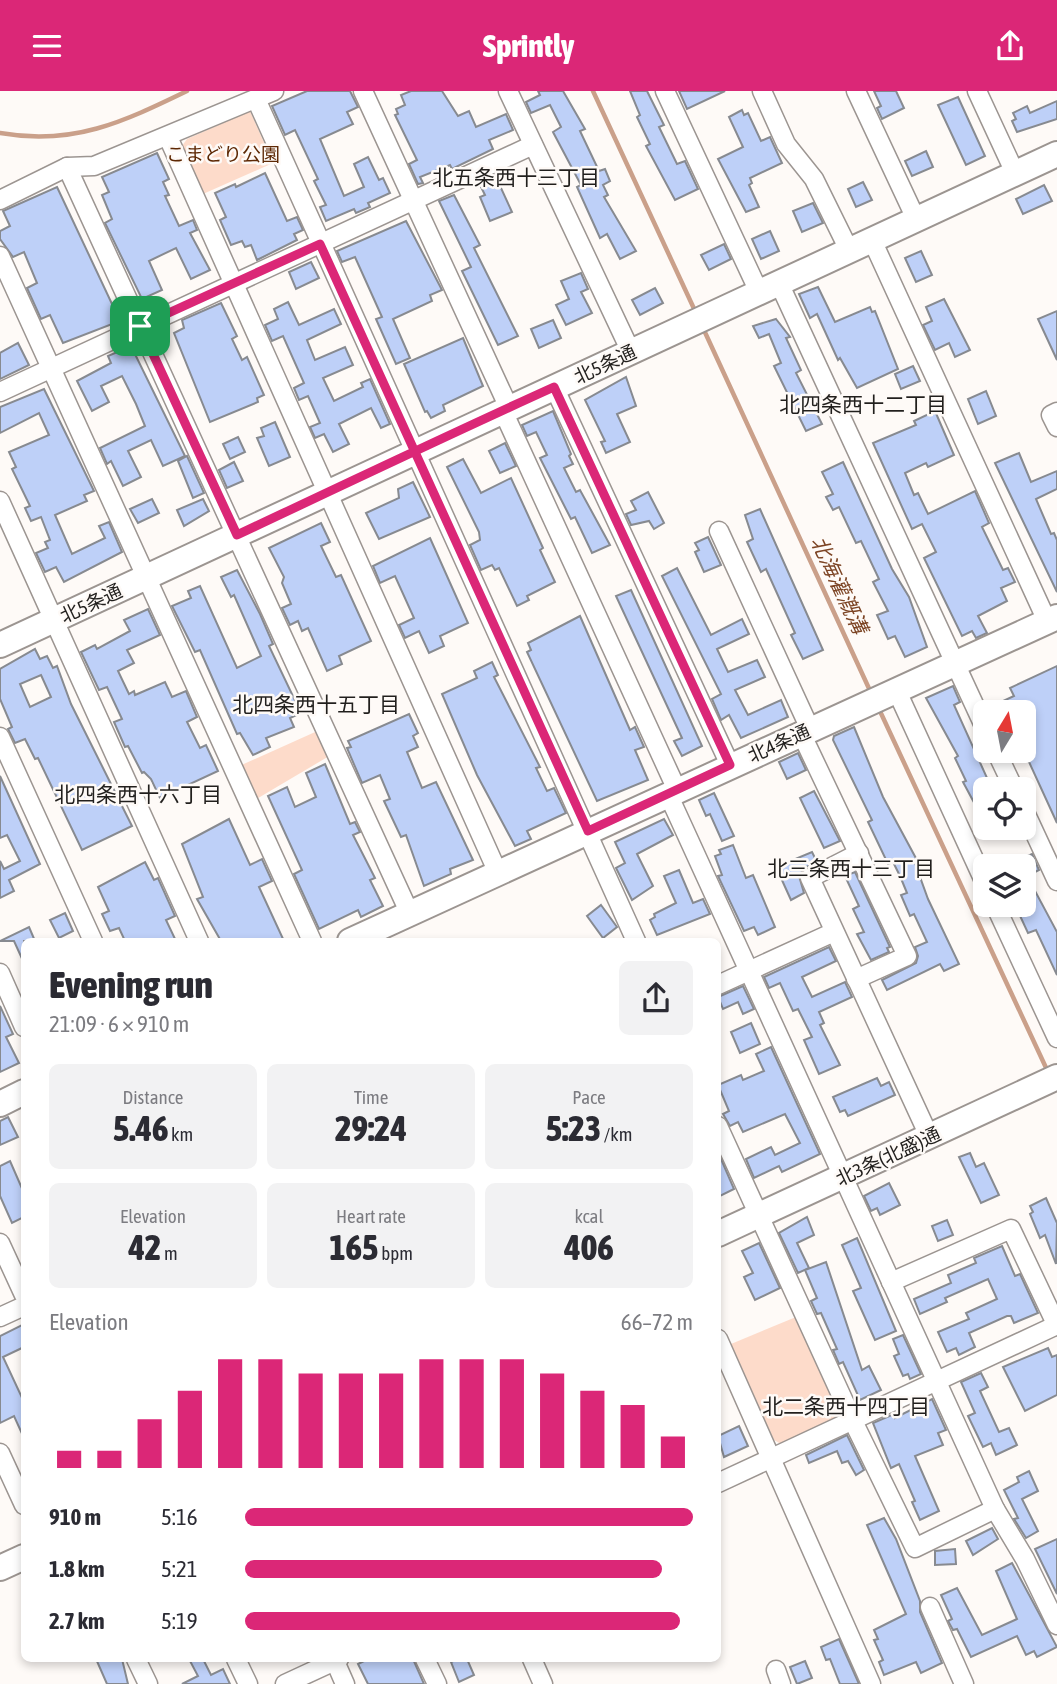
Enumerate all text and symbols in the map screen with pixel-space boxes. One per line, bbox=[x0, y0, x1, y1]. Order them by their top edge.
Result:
icon: menu bbox=[28, 27, 66, 65]
text: Sprintly bbox=[483, 27, 574, 64]
icon: share bbox=[991, 27, 1029, 65]
park label: こまどり公園 bbox=[166, 143, 280, 165]
district label: 北五条西十三丁目 bbox=[432, 165, 600, 189]
pin bbox=[110, 296, 170, 356]
icon: arrive bbox=[121, 307, 159, 345]
street label: 北5条通 bbox=[570, 340, 640, 388]
district label: 北四条西十二丁目 bbox=[779, 392, 947, 416]
water label: 北海灌漑溝 bbox=[807, 532, 874, 640]
street label: 北5条通 bbox=[56, 579, 126, 627]
district label: 北四条西十五丁目 bbox=[232, 692, 400, 716]
north arrow bbox=[973, 700, 1036, 763]
map controls bbox=[973, 700, 1036, 917]
street label: 北4条通 bbox=[744, 720, 814, 766]
button: locate bbox=[973, 777, 1036, 840]
district label: 北四条西十六丁目 bbox=[54, 782, 222, 806]
button: layers bbox=[973, 854, 1036, 917]
district label: 北三条西十三丁目 bbox=[767, 856, 935, 880]
button: share bbox=[619, 961, 693, 1035]
text: Evening run bbox=[49, 963, 213, 1006]
text: 21:09 · 6 × 910 m bbox=[49, 1011, 189, 1037]
text: Distance bbox=[123, 1086, 183, 1108]
text: Time bbox=[354, 1086, 388, 1108]
text: Pace bbox=[572, 1086, 606, 1108]
text: 5.46 bbox=[113, 1108, 168, 1148]
text: 29:24 bbox=[335, 1108, 407, 1148]
text: 5:23 bbox=[546, 1108, 601, 1148]
street label: 北3条(北盛)通 bbox=[832, 1122, 944, 1190]
text: km bbox=[168, 1123, 193, 1145]
text: /km bbox=[601, 1123, 632, 1145]
text: Elevation bbox=[120, 1205, 186, 1227]
text: Heart rate bbox=[336, 1205, 406, 1227]
text: kcal bbox=[575, 1205, 603, 1227]
text: 42 bbox=[128, 1227, 161, 1267]
text: 165 bbox=[329, 1227, 379, 1267]
text: 406 bbox=[564, 1227, 614, 1267]
text: m bbox=[161, 1242, 178, 1264]
text: bpm bbox=[379, 1242, 413, 1264]
text: Elevation bbox=[49, 1309, 129, 1335]
text: 66–72 m bbox=[621, 1309, 693, 1335]
district label: 北二条西十四丁目 bbox=[762, 1394, 930, 1418]
text: 910 m bbox=[49, 1504, 101, 1530]
text: 5:16 bbox=[161, 1504, 198, 1530]
text: 1.8 km bbox=[49, 1556, 105, 1582]
text: 5:21 bbox=[161, 1556, 198, 1582]
text: 2.7 km bbox=[49, 1608, 105, 1634]
text: 5:19 bbox=[161, 1608, 198, 1634]

